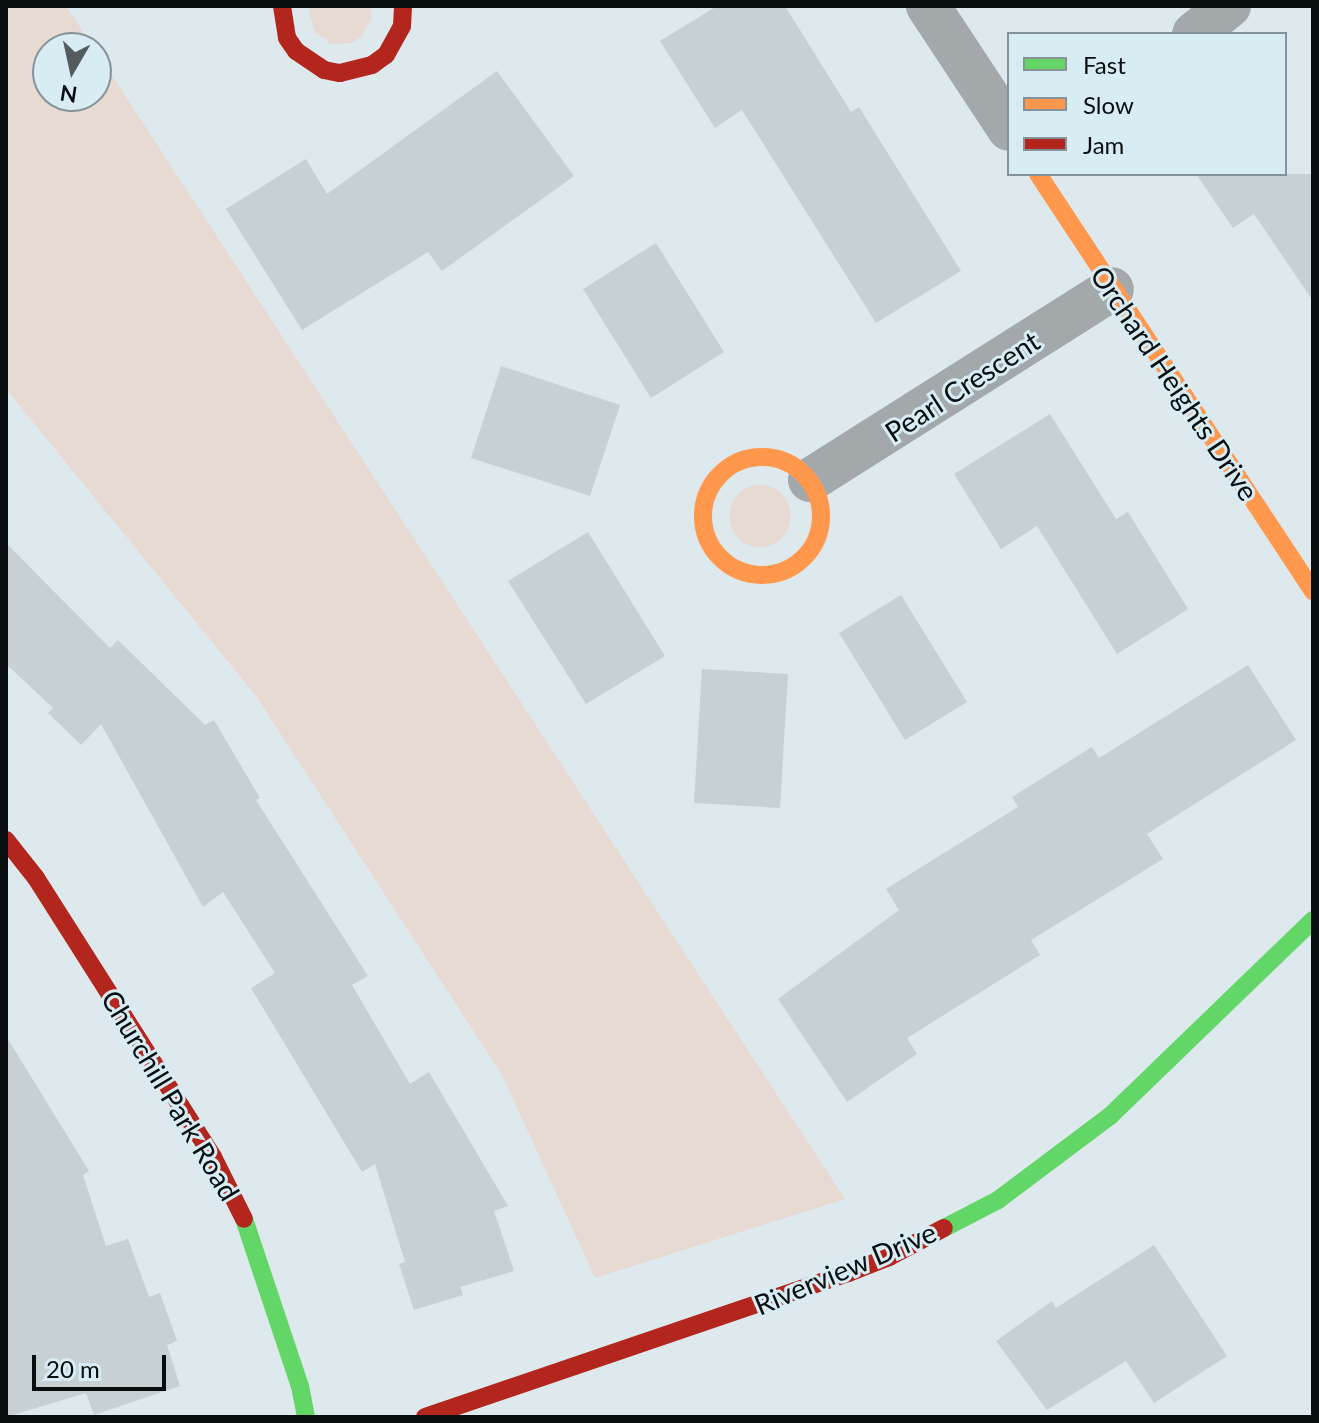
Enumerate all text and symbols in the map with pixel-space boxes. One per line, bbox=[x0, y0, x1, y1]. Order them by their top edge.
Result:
north arrow bbox=[32, 32, 112, 112]
legend bbox=[1007, 32, 1287, 176]
text: Fast bbox=[1083, 50, 1126, 79]
text: N bbox=[58, 80, 79, 109]
text: Slow bbox=[1083, 90, 1134, 119]
text: Jam bbox=[1083, 130, 1124, 159]
street label: Orchard Heights Drive bbox=[1084, 259, 1266, 507]
street label: Pearl Crescent bbox=[879, 324, 1045, 448]
street label: Churchill Park Road bbox=[95, 984, 247, 1206]
street label: Riverview Drive bbox=[749, 1214, 941, 1322]
scale bar bbox=[36, 1339, 170, 1389]
text: 20 m bbox=[46, 1354, 100, 1383]

